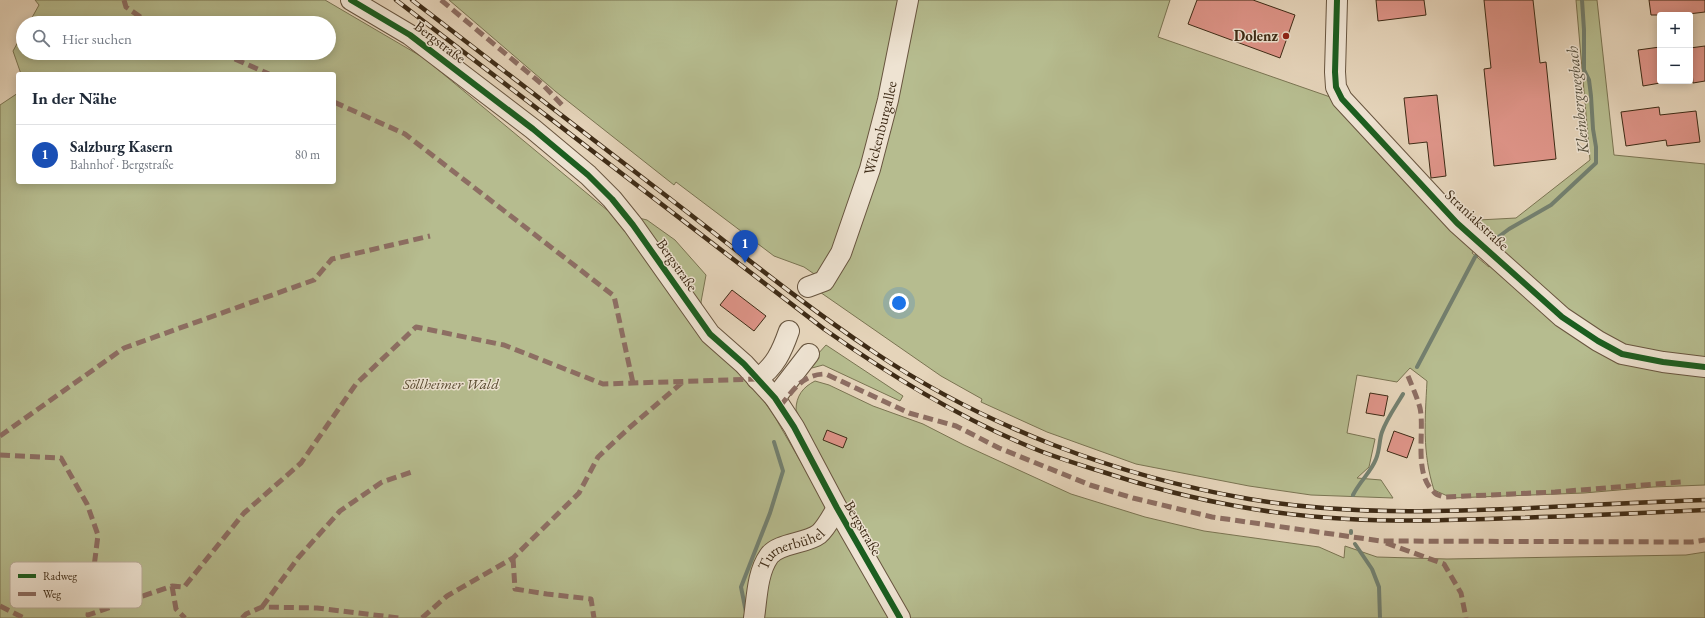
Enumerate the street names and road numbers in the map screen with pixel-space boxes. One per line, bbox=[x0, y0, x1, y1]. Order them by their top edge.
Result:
street label: Bergstraße bbox=[411, 16, 470, 67]
street label: Wickenburgallee bbox=[859, 79, 901, 177]
street label: Straniakstraße bbox=[1441, 185, 1514, 254]
street label: Bergstraße bbox=[652, 235, 703, 295]
street label: Bergstraße bbox=[840, 497, 887, 559]
street label: Turnerbühel bbox=[753, 524, 829, 573]

